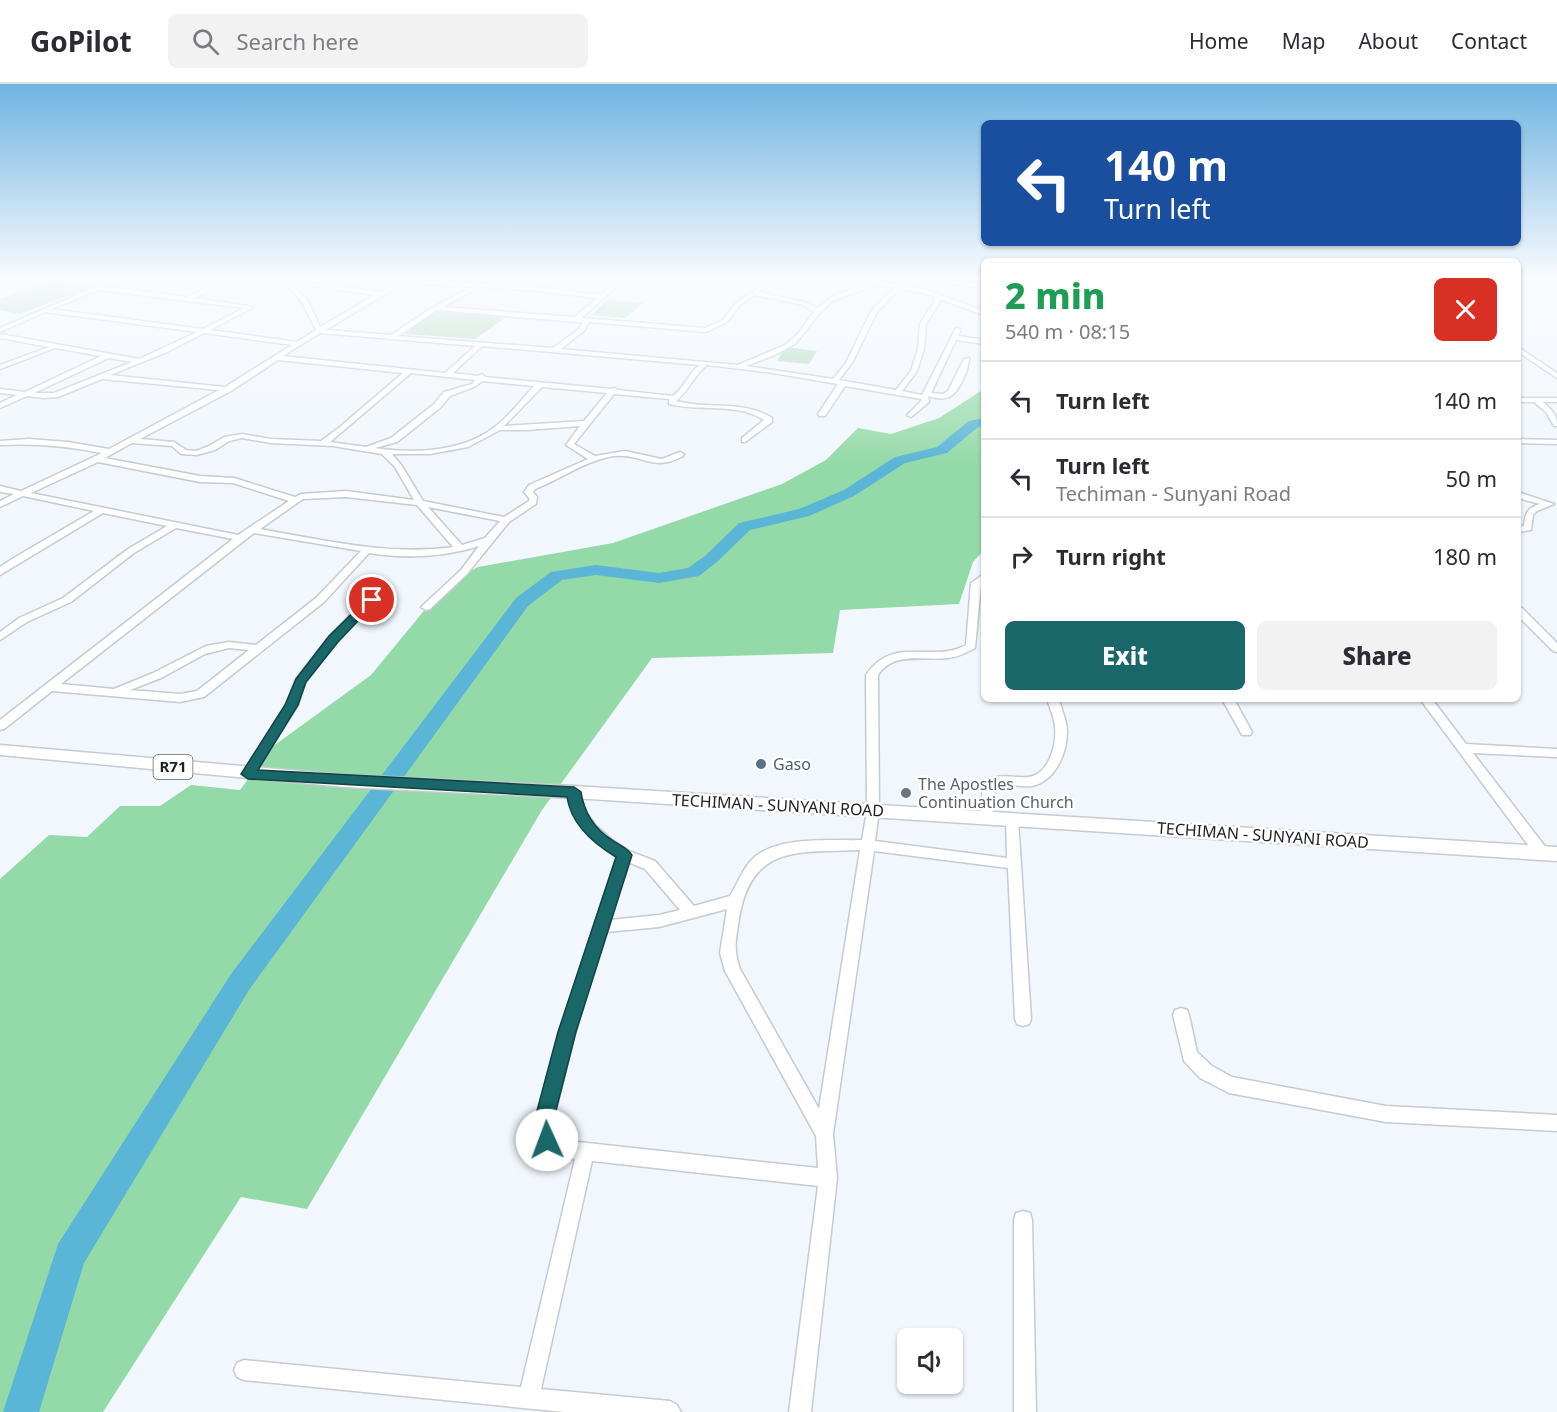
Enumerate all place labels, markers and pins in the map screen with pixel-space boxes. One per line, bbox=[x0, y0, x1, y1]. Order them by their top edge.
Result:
pin bbox=[346, 574, 397, 625]
place label: Gaso bbox=[773, 753, 811, 775]
marker: Gaso bbox=[754, 757, 768, 771]
place label: The Apostles Continuation Church bbox=[918, 773, 1074, 813]
marker: The Apostles Continuation Church bbox=[899, 786, 913, 800]

